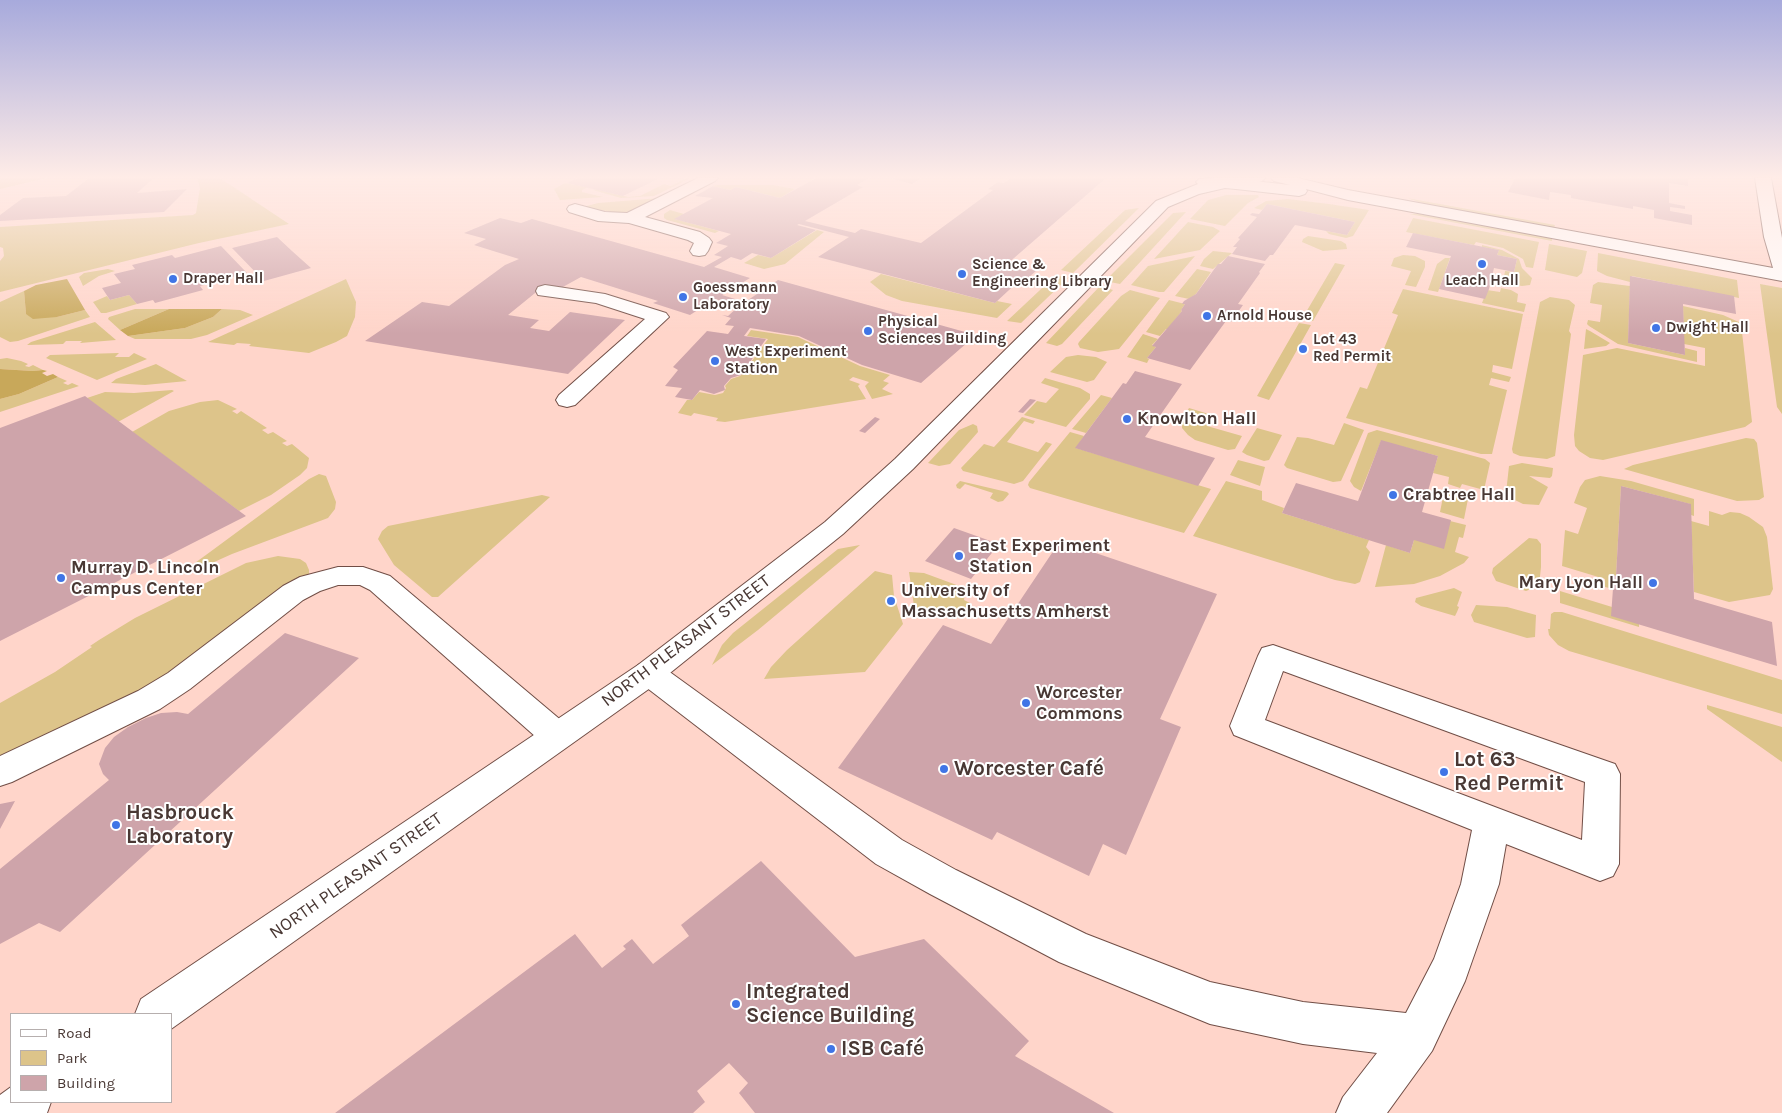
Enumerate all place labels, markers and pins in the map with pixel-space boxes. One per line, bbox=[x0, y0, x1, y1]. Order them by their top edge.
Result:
place label: Science & Engineering Library bbox=[972, 256, 1111, 291]
marker: Leach Hall bbox=[1476, 258, 1488, 270]
marker: Science & Engineering Library bbox=[956, 268, 968, 280]
place label: Draper Hall bbox=[183, 270, 263, 288]
place label: Leach Hall bbox=[1445, 272, 1519, 290]
marker: Draper Hall bbox=[167, 273, 179, 285]
place label: Goessmann Laboratory bbox=[693, 279, 777, 314]
marker: Goessmann Laboratory bbox=[677, 291, 689, 303]
place label: Arnold House bbox=[1217, 307, 1312, 325]
marker: Arnold House bbox=[1201, 310, 1213, 322]
place label: Physical Sciences Building bbox=[878, 313, 1006, 348]
place label: Dwight Hall bbox=[1666, 319, 1749, 337]
marker: Dwight Hall bbox=[1650, 322, 1662, 334]
marker: Physical Sciences Building bbox=[862, 325, 874, 337]
place label: Lot 43 Red Permit bbox=[1313, 331, 1391, 366]
place label: West Experiment Station bbox=[725, 343, 847, 378]
marker: Lot 43 Red Permit bbox=[1297, 343, 1309, 355]
marker: West Experiment Station bbox=[709, 355, 721, 367]
place label: Knowlton Hall bbox=[1137, 408, 1257, 430]
marker: Knowlton Hall bbox=[1121, 413, 1133, 425]
place label: Crabtree Hall bbox=[1403, 484, 1515, 506]
marker: Crabtree Hall bbox=[1387, 489, 1399, 501]
place label: East Experiment Station bbox=[969, 535, 1110, 578]
marker: East Experiment Station bbox=[953, 550, 965, 562]
place label: Murray D. Lincoln Campus Center bbox=[71, 557, 220, 600]
marker: Murray D. Lincoln Campus Center bbox=[55, 572, 67, 584]
place label: Mary Lyon Hall bbox=[1519, 572, 1643, 594]
marker: Mary Lyon Hall bbox=[1647, 577, 1659, 589]
place label: University of Massachusetts Amherst bbox=[901, 580, 1109, 622]
marker: University of Massachusetts Amherst bbox=[885, 595, 897, 607]
place label: Worcester Commons bbox=[1036, 682, 1123, 724]
marker: Worcester Commons bbox=[1020, 697, 1032, 709]
place label: Lot 63 Red Permit bbox=[1454, 747, 1564, 797]
place label: Worcester Café bbox=[954, 756, 1104, 782]
marker: Worcester Café bbox=[938, 763, 950, 775]
marker: Lot 63 Red Permit bbox=[1438, 766, 1450, 778]
place label: Hasbrouck Laboratory bbox=[126, 800, 234, 850]
marker: Hasbrouck Laboratory bbox=[110, 819, 122, 831]
place label: Integrated Science Building bbox=[746, 979, 914, 1029]
marker: Integrated Science Building bbox=[730, 998, 742, 1010]
place label: ISB Café bbox=[841, 1036, 924, 1062]
marker: ISB Café bbox=[825, 1043, 837, 1055]

